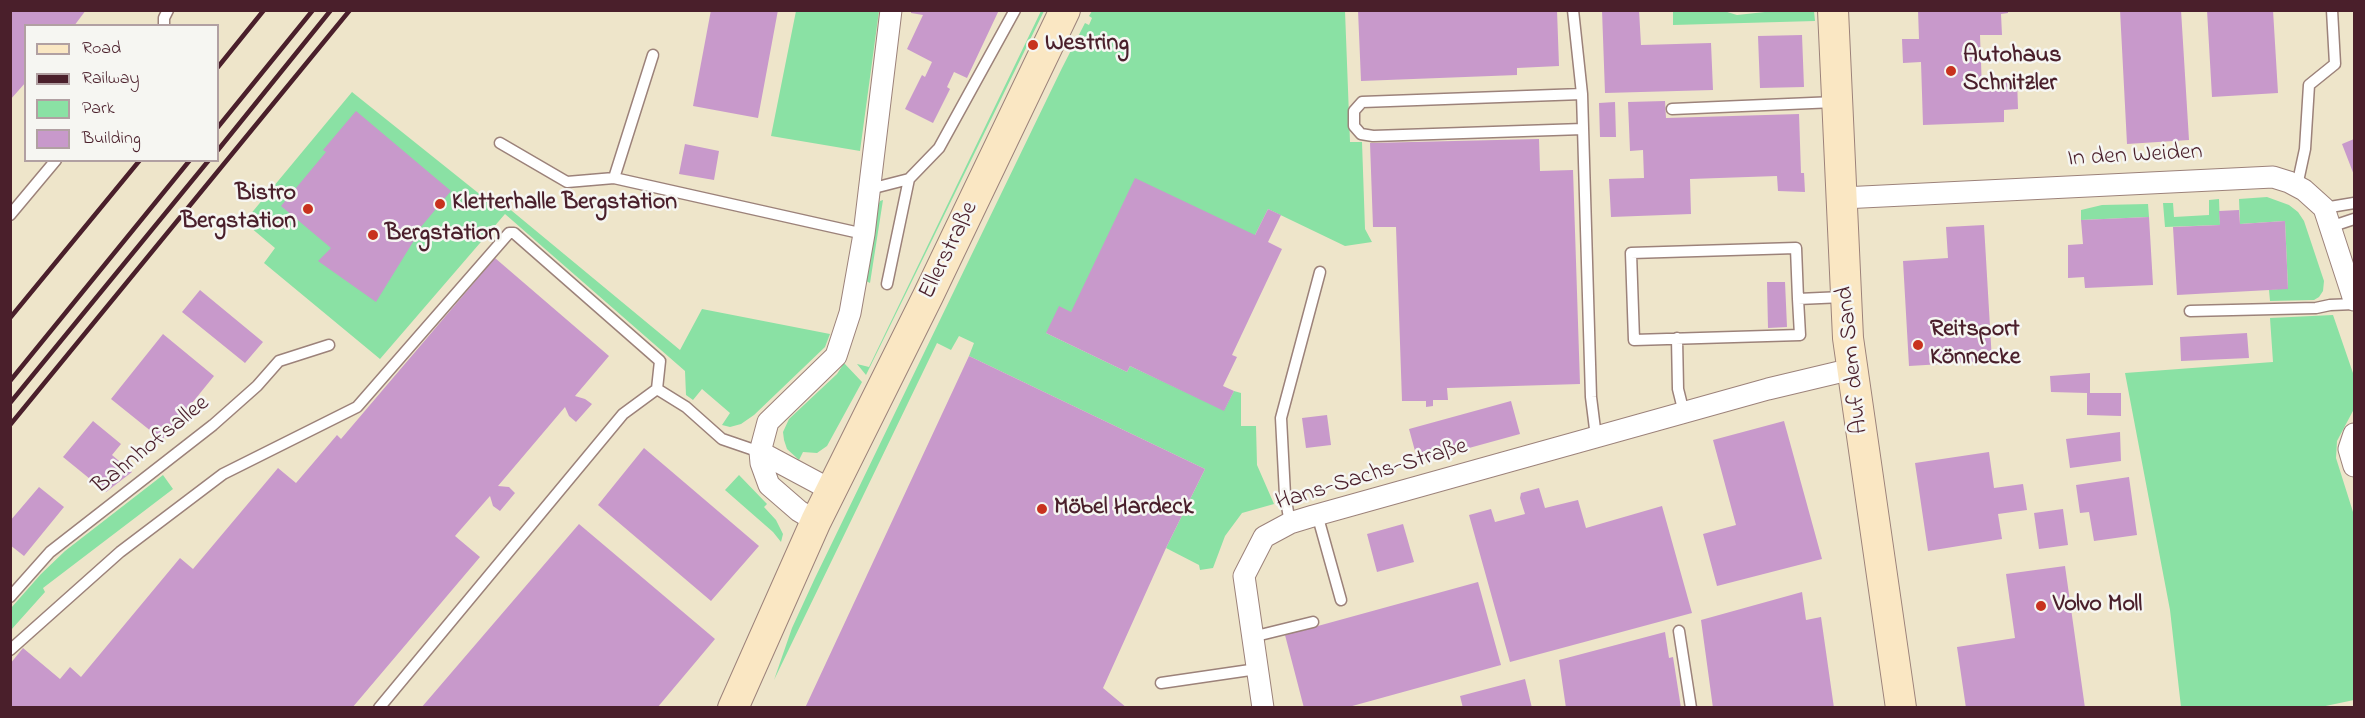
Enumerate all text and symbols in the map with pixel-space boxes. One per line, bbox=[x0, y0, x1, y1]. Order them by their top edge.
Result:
legend bbox=[24, 24, 219, 162]
place label: Westring bbox=[1045, 31, 1129, 59]
text: Road bbox=[82, 36, 121, 62]
marker: Westring bbox=[1026, 38, 1040, 52]
place label: Autohaus Schnitzler bbox=[1963, 43, 2061, 99]
marker: Autohaus Schnitzler bbox=[1944, 64, 1958, 78]
text: Railway bbox=[82, 66, 139, 92]
text: Park bbox=[82, 96, 115, 122]
text: Building bbox=[82, 126, 141, 152]
street label: In den Weiden bbox=[2067, 139, 2203, 175]
place label: Bistro Bergstation bbox=[181, 181, 296, 237]
place label: Kletterhalle Bergstation bbox=[452, 190, 677, 218]
marker: Kletterhalle Bergstation bbox=[433, 197, 447, 211]
street label: Ellerstraße bbox=[914, 198, 986, 304]
marker: Bistro Bergstation bbox=[301, 202, 315, 216]
place label: Bergstation bbox=[385, 221, 500, 249]
marker: Bergstation bbox=[366, 228, 380, 242]
street label: Auf dem Sand bbox=[1832, 285, 1876, 435]
place label: Reitsport Könnecke bbox=[1930, 317, 2020, 373]
marker: Reitsport Könnecke bbox=[1911, 338, 1925, 352]
street label: Bahnhofsallee bbox=[88, 390, 216, 502]
street label: Hans-Sachs-Straße bbox=[1273, 433, 1471, 519]
place label: Möbel Hardeck bbox=[1054, 495, 1194, 523]
marker: Möbel Hardeck bbox=[1035, 502, 1049, 516]
place label: Volvo Moll bbox=[2053, 592, 2142, 620]
marker: Volvo Moll bbox=[2034, 599, 2048, 613]

